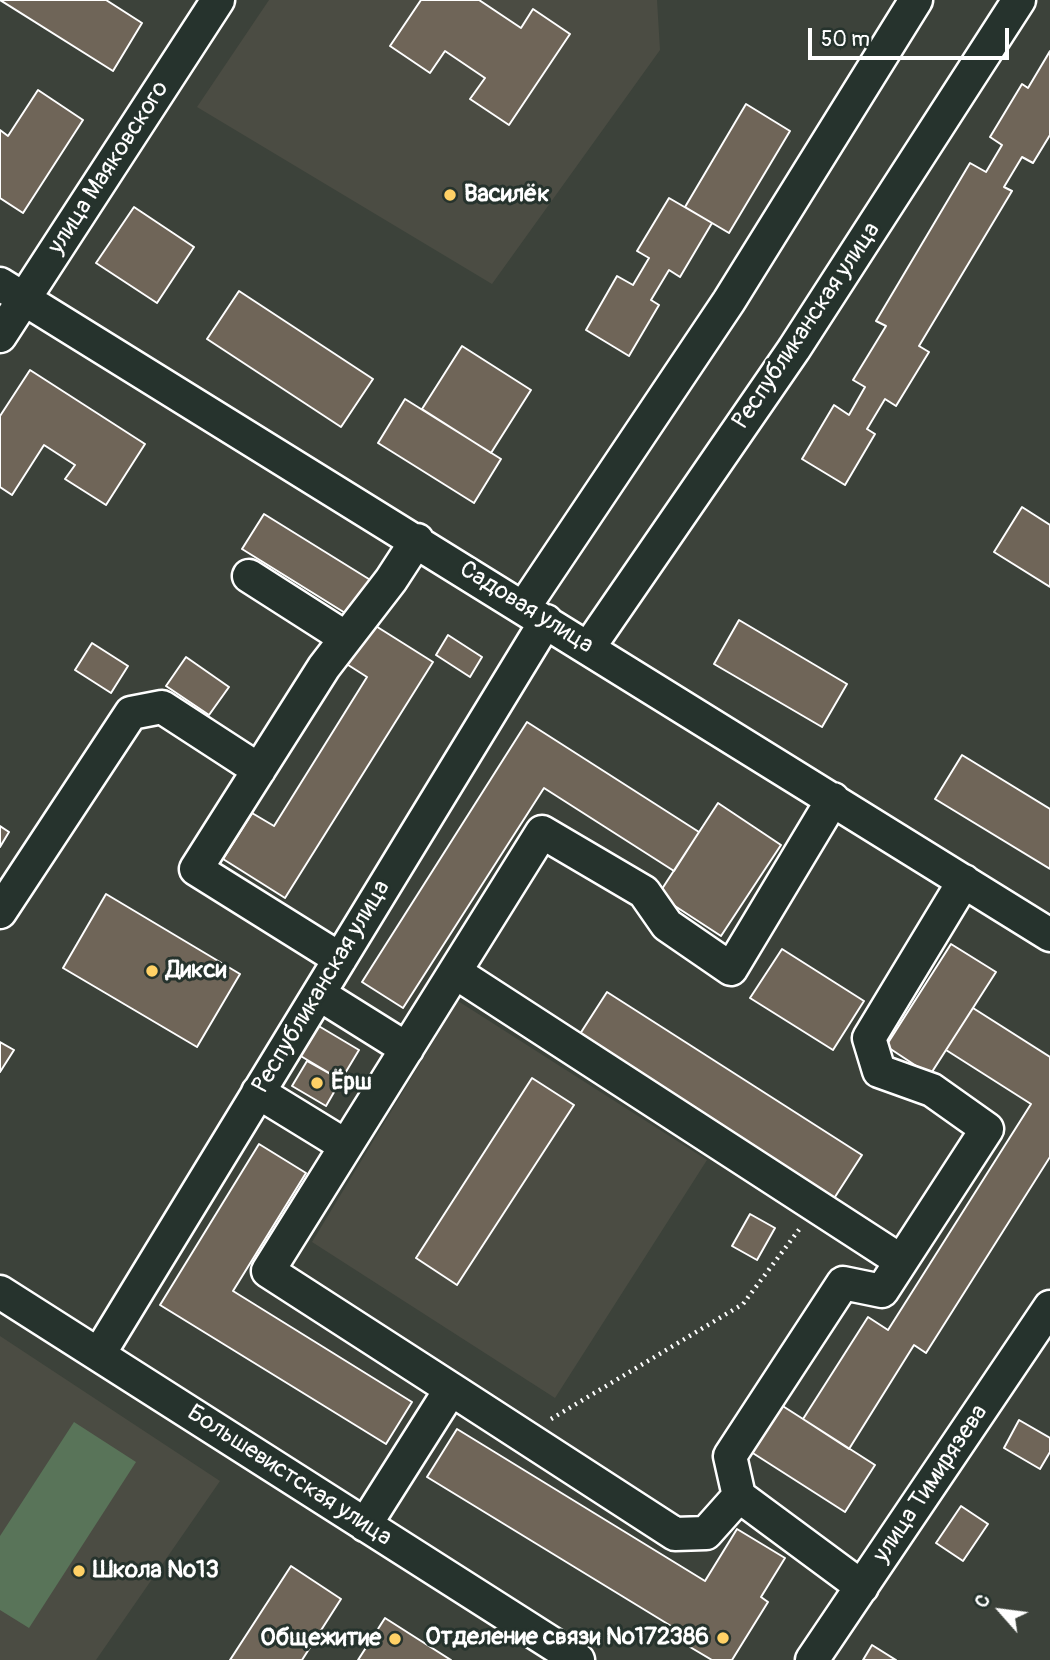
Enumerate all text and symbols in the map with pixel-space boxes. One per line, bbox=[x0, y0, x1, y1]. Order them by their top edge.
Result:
scale bar bbox=[812, 14, 1013, 58]
text: 50 m bbox=[821, 26, 870, 53]
street label: улица Маяковского bbox=[42, 76, 176, 260]
place label: Василёк bbox=[464, 181, 550, 209]
marker: Василёк bbox=[442, 187, 458, 203]
street label: Республиканская улица bbox=[727, 217, 887, 435]
street label: Садовая улица bbox=[454, 555, 598, 661]
street label: Республиканская улица bbox=[247, 875, 397, 1099]
place label: Дикси bbox=[166, 957, 226, 985]
marker: Дикси bbox=[144, 963, 160, 979]
place label: Ёрш bbox=[331, 1069, 372, 1097]
marker: Ёрш bbox=[309, 1075, 325, 1091]
street label: Большевистская улица bbox=[181, 1399, 397, 1553]
street label: улица Тимирязева bbox=[867, 1399, 995, 1569]
place label: Школа №13 bbox=[93, 1557, 219, 1585]
marker: Школа №13 bbox=[71, 1563, 87, 1579]
north arrow bbox=[966, 1576, 1036, 1646]
text: С bbox=[969, 1590, 996, 1612]
place label: Отделение связи №172386 bbox=[425, 1624, 709, 1652]
place label: Общежитие bbox=[260, 1625, 381, 1653]
marker: Отделение связи №172386 bbox=[715, 1630, 731, 1646]
marker: Общежитие bbox=[387, 1631, 403, 1647]

